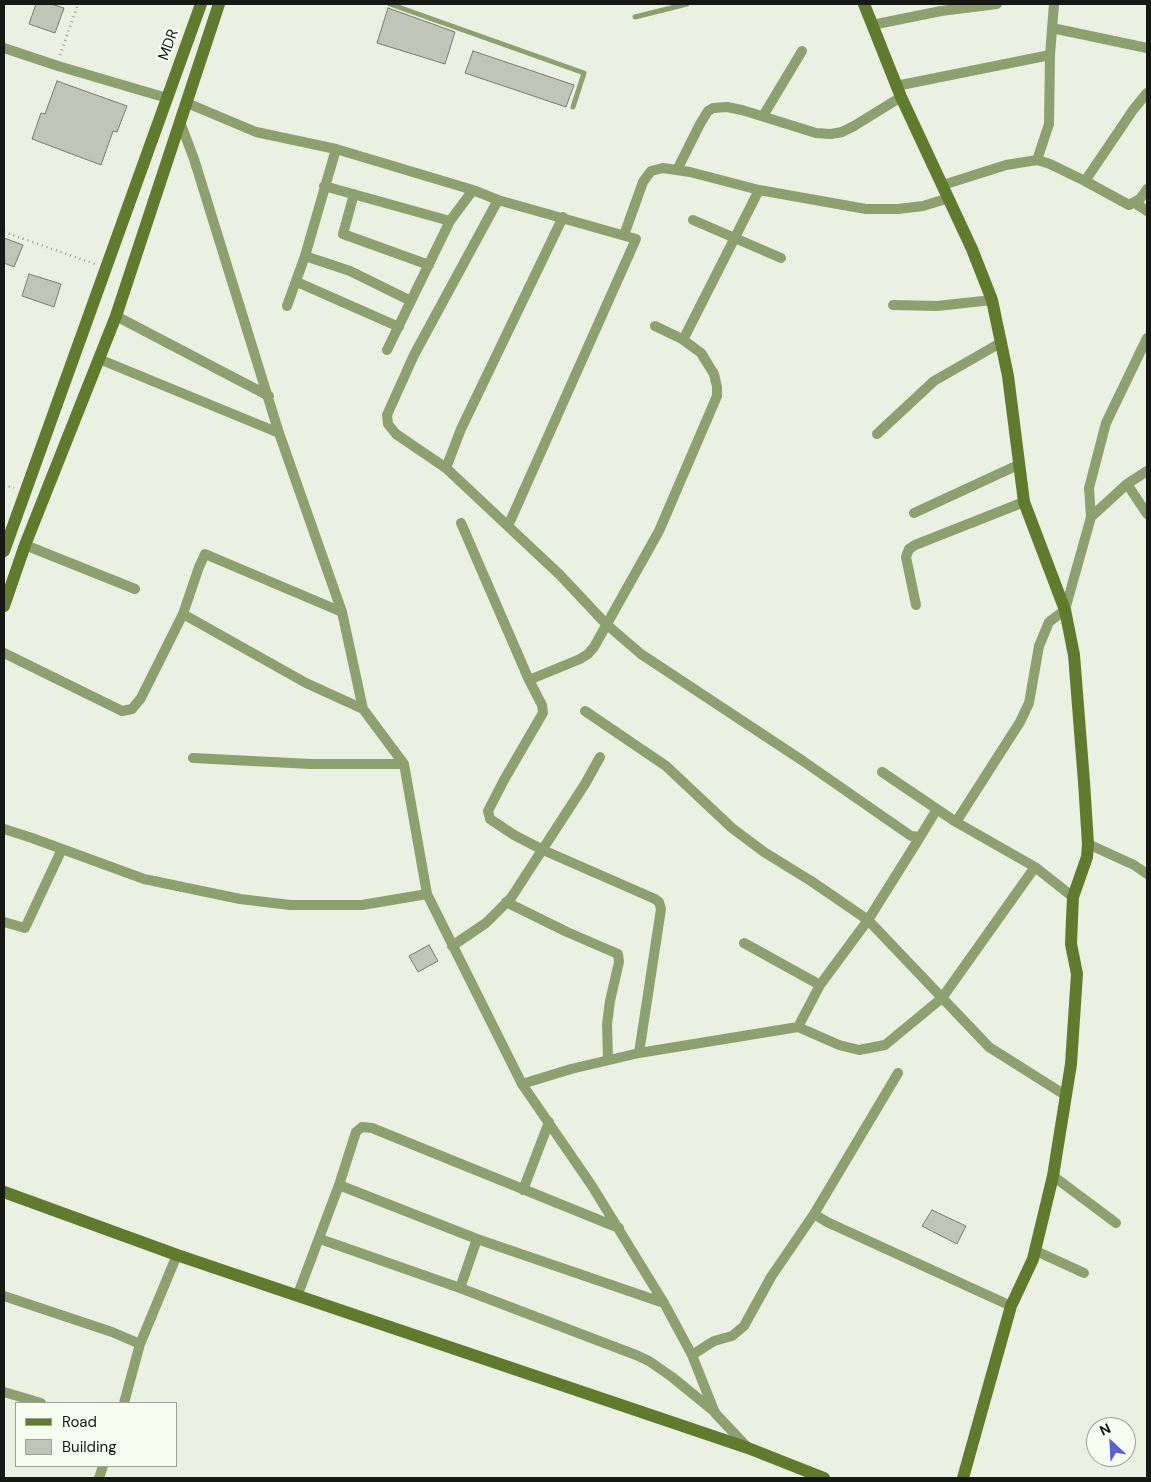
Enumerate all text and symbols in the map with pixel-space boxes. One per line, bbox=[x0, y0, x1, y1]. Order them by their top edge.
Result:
street label: MDR bbox=[155, 27, 183, 63]
legend bbox=[15, 1402, 178, 1467]
text: Road bbox=[62, 1412, 97, 1432]
north arrow bbox=[1086, 1417, 1136, 1467]
text: N bbox=[1097, 1419, 1114, 1440]
text: Building bbox=[62, 1437, 117, 1457]

